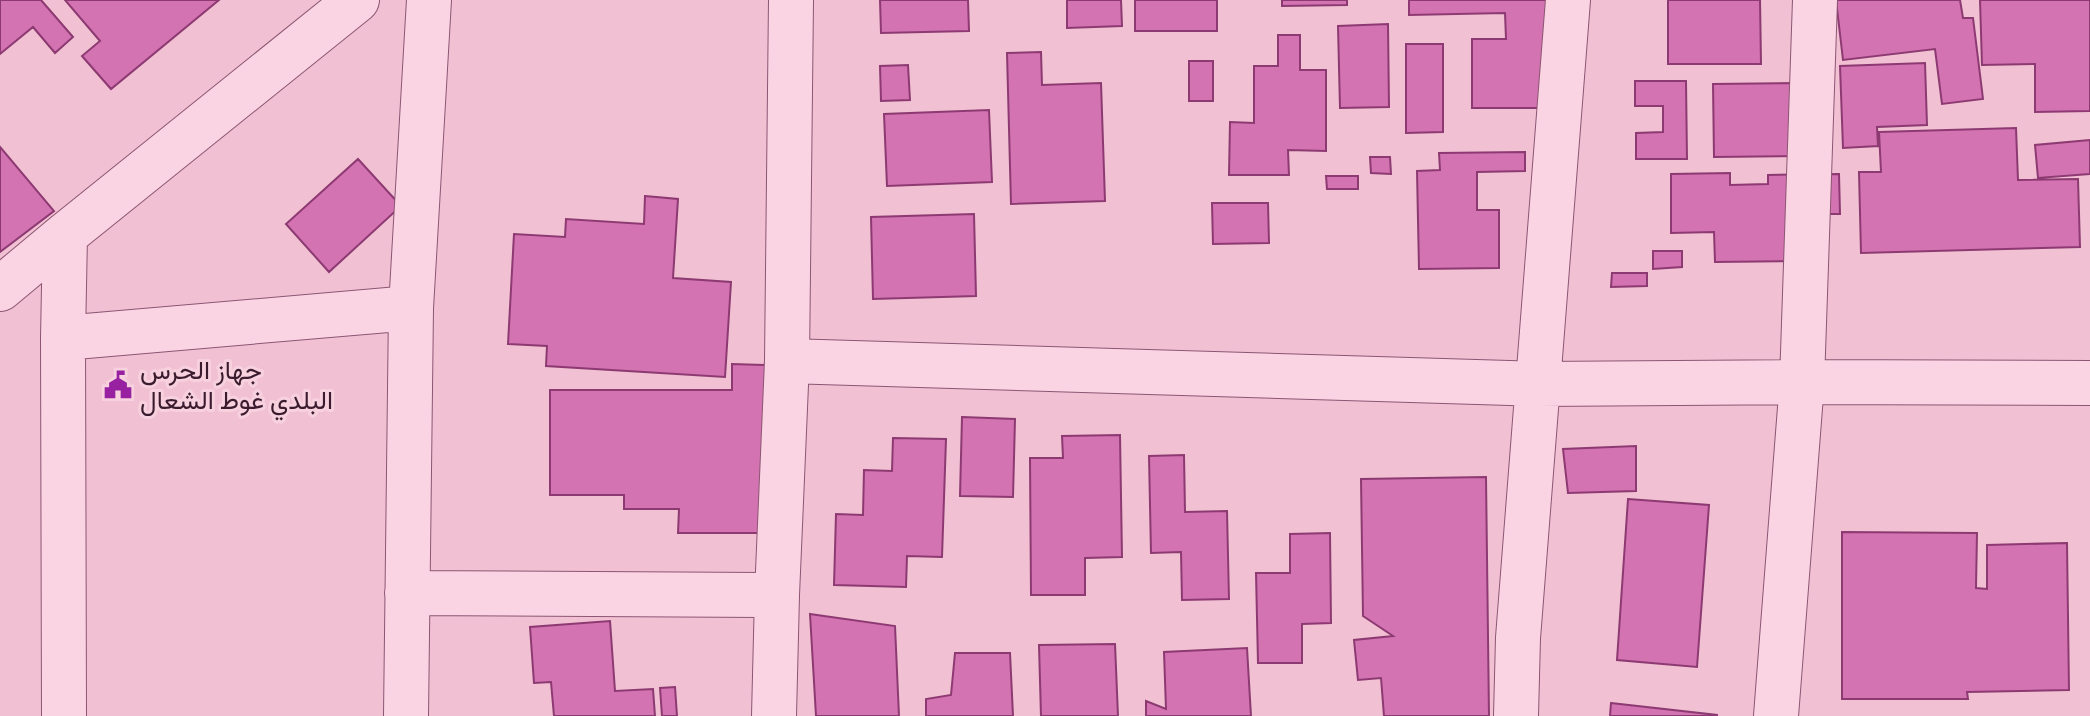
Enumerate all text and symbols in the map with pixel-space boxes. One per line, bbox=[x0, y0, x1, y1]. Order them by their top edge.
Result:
place label: جهاز الحرس البلدي غوط الشعال bbox=[140, 354, 333, 421]
public building icon: جهاز الحرس البلدي غوط الشعال bbox=[103, 370, 133, 400]

